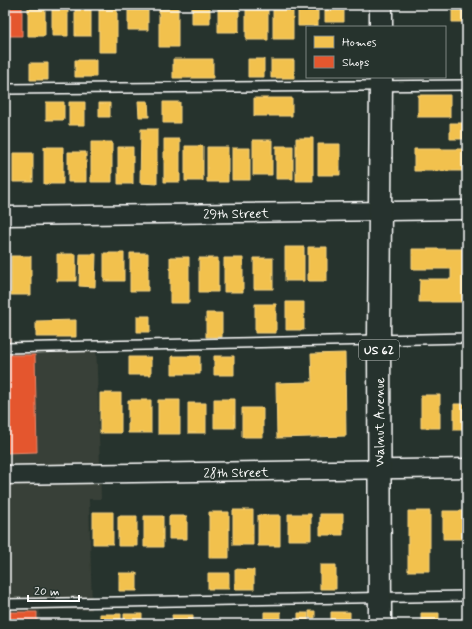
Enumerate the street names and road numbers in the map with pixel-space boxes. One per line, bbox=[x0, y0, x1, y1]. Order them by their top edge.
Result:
street label: 29th Street bbox=[203, 205, 269, 224]
road number: US 62 bbox=[359, 340, 399, 360]
street label: Walnut Avenue bbox=[372, 377, 389, 467]
street label: 28th Street bbox=[203, 464, 269, 483]

